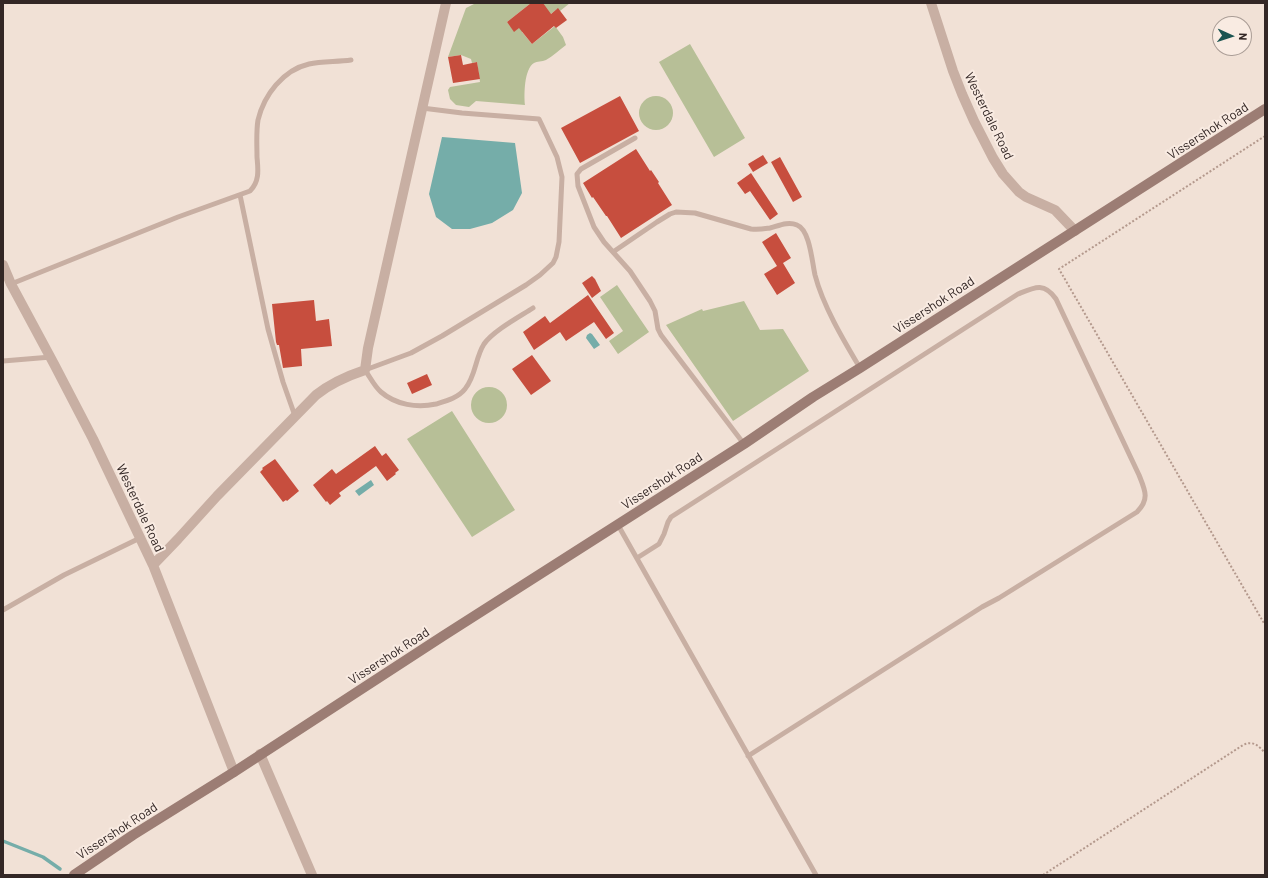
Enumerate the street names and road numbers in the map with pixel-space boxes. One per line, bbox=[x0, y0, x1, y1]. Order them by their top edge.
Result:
street label: Westerdale Road bbox=[961, 70, 1017, 162]
street label: Vissershok Road bbox=[1165, 99, 1251, 163]
street label: Vissershok Road bbox=[891, 273, 977, 337]
street label: Vissershok Road bbox=[619, 449, 705, 513]
street label: Westerdale Road bbox=[113, 462, 167, 554]
street label: Vissershok Road bbox=[346, 624, 432, 688]
street label: Vissershok Road bbox=[74, 799, 160, 863]

